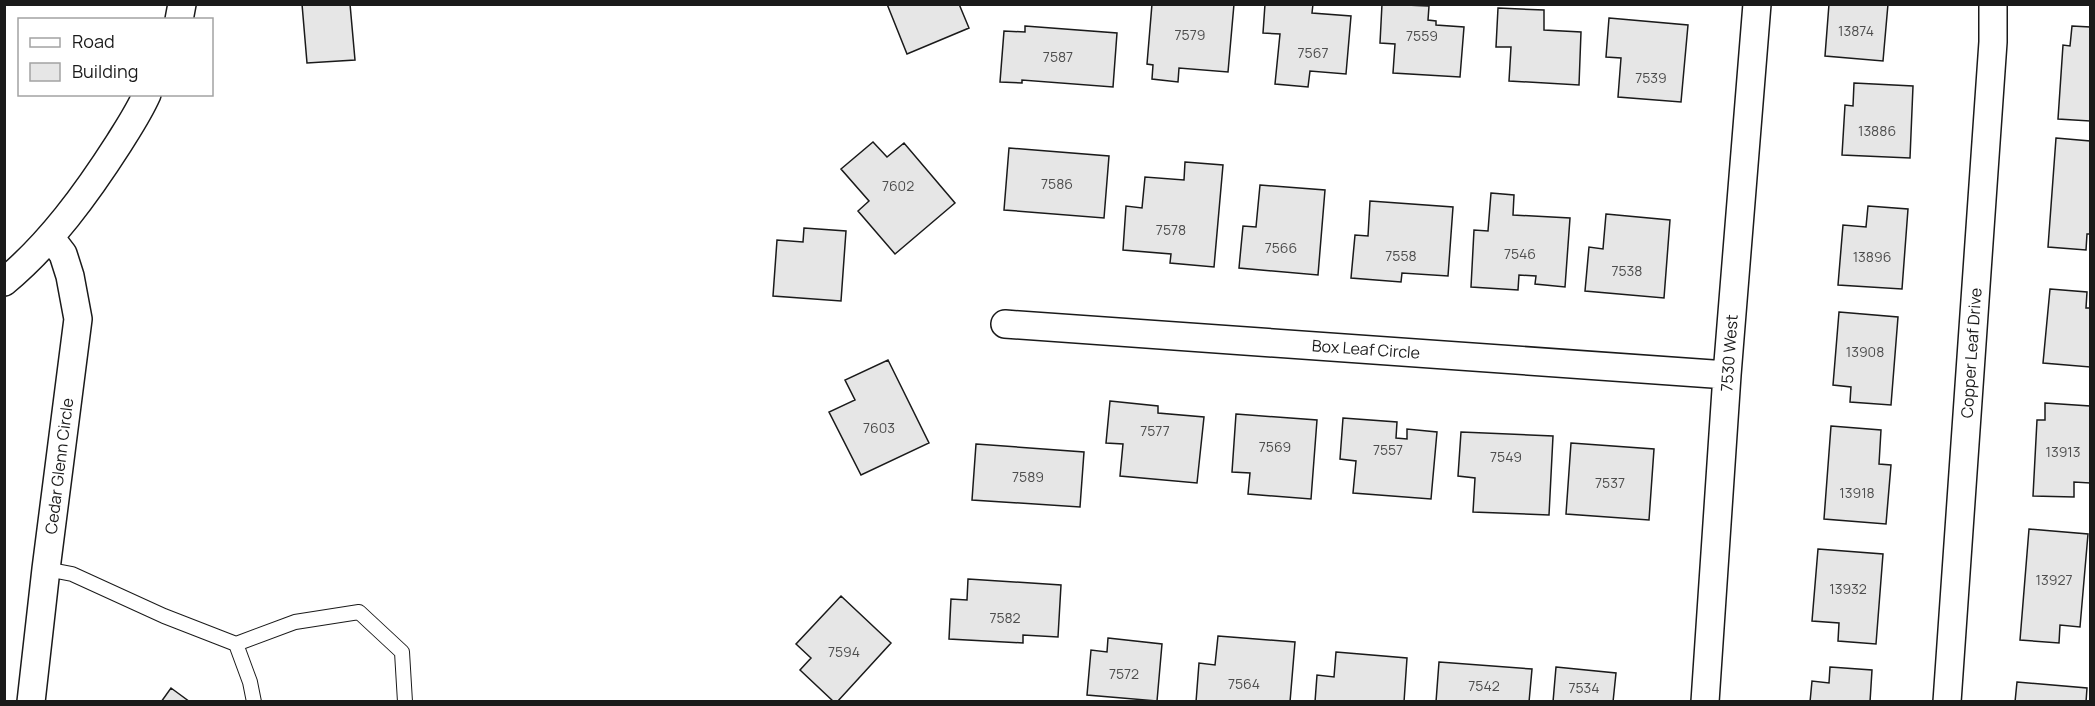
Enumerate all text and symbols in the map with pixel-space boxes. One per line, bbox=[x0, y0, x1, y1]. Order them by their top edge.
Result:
legend bbox=[18, 18, 213, 96]
house number: 13874 bbox=[1838, 21, 1874, 40]
house number: 7579 bbox=[1175, 25, 1205, 44]
house number: 7559 bbox=[1406, 26, 1438, 45]
text: Road bbox=[72, 29, 115, 53]
house number: 7567 bbox=[1298, 43, 1328, 62]
house number: 7587 bbox=[1043, 47, 1073, 66]
text: Building bbox=[72, 59, 138, 83]
house number: 7539 bbox=[1635, 68, 1667, 87]
house number: 13886 bbox=[1858, 121, 1896, 140]
house number: 7586 bbox=[1041, 174, 1073, 193]
house number: 7602 bbox=[882, 176, 914, 195]
house number: 7578 bbox=[1156, 220, 1186, 239]
house number: 7566 bbox=[1265, 238, 1297, 257]
house number: 7546 bbox=[1504, 244, 1536, 263]
house number: 7558 bbox=[1385, 246, 1417, 265]
house number: 13896 bbox=[1853, 247, 1891, 266]
house number: 7538 bbox=[1612, 261, 1642, 280]
street label: Copper Leaf Drive bbox=[1955, 287, 1987, 419]
street label: 7530 West bbox=[1715, 314, 1743, 392]
street label: Box Leaf Circle bbox=[1311, 334, 1421, 364]
house number: 13908 bbox=[1846, 342, 1884, 361]
street label: Cedar Glenn Circle bbox=[40, 397, 78, 535]
house number: 7603 bbox=[863, 418, 895, 437]
house number: 7577 bbox=[1140, 421, 1170, 440]
house number: 7569 bbox=[1259, 437, 1291, 456]
house number: 7557 bbox=[1373, 440, 1403, 459]
house number: 13913 bbox=[2045, 442, 2081, 461]
house number: 7549 bbox=[1490, 447, 1522, 466]
house number: 7589 bbox=[1012, 467, 1044, 486]
house number: 7537 bbox=[1595, 473, 1625, 492]
house number: 13918 bbox=[1839, 483, 1875, 502]
house number: 13927 bbox=[2036, 570, 2072, 589]
house number: 13932 bbox=[1829, 579, 1867, 598]
house number: 7582 bbox=[989, 608, 1021, 627]
house number: 7594 bbox=[828, 642, 860, 661]
house number: 7572 bbox=[1109, 664, 1139, 683]
house number: 7564 bbox=[1228, 674, 1260, 693]
house number: 7542 bbox=[1468, 676, 1500, 695]
house number: 7534 bbox=[1568, 678, 1600, 697]

